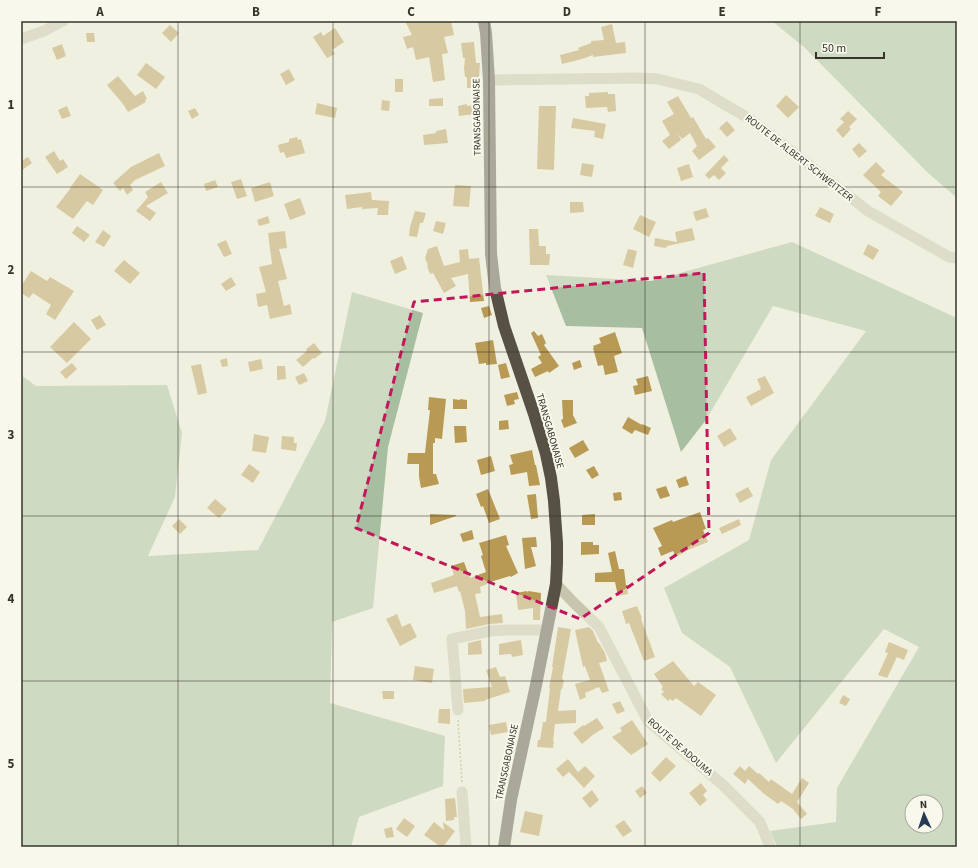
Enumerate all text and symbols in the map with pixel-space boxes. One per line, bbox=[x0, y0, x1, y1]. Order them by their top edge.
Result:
text: A bbox=[95, 3, 104, 21]
text: B bbox=[252, 3, 260, 21]
text: C bbox=[407, 3, 415, 21]
text: D bbox=[563, 3, 571, 21]
text: E bbox=[718, 3, 726, 21]
text: F bbox=[875, 3, 882, 21]
scale bar bbox=[816, 34, 884, 60]
text: 50 m bbox=[822, 40, 846, 57]
street label: TRANSGABONAISE bbox=[469, 78, 485, 156]
text: 1 bbox=[8, 96, 15, 114]
street label: ROUTE DE ALBERT SCHWEITZER bbox=[742, 111, 856, 205]
text: 2 bbox=[8, 261, 15, 279]
street label: TRANSGABONAISE bbox=[533, 392, 567, 470]
text: 3 bbox=[8, 426, 15, 444]
text: 4 bbox=[8, 590, 15, 608]
street label: ROUTE DE ADOUMA bbox=[644, 715, 716, 780]
street label: TRANSGABONAISE bbox=[492, 723, 522, 801]
text: 5 bbox=[8, 755, 15, 773]
north arrow bbox=[904, 794, 944, 834]
text: N bbox=[919, 797, 928, 812]

